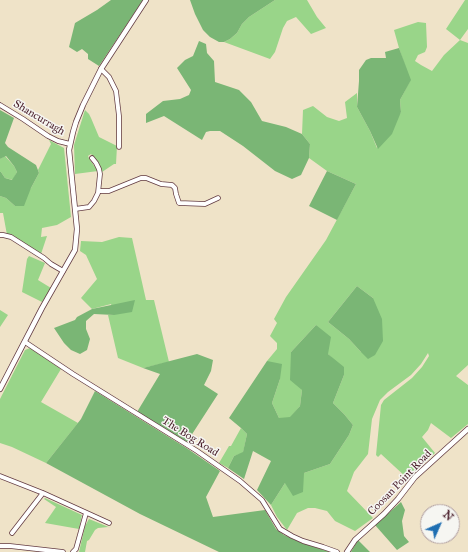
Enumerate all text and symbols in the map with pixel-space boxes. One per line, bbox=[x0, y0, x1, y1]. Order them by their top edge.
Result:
street label: Shancurragh bbox=[11, 97, 67, 139]
street label: The Bog Road bbox=[159, 414, 221, 460]
street label: Coosan Point Road bbox=[365, 447, 435, 519]
north arrow bbox=[420, 504, 460, 544]
text: N bbox=[440, 508, 456, 524]

